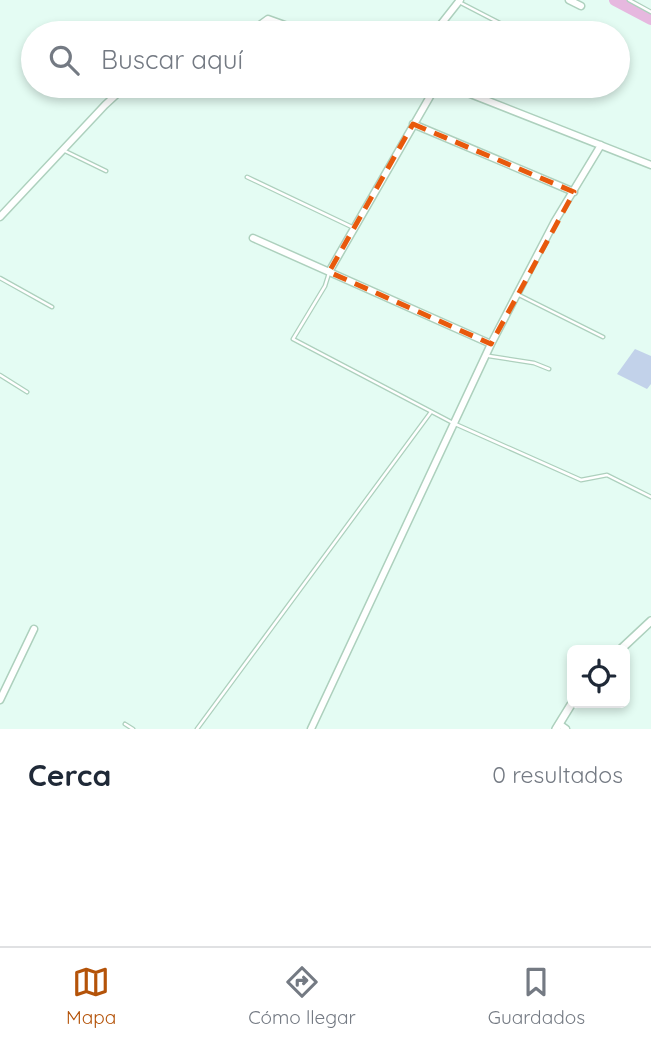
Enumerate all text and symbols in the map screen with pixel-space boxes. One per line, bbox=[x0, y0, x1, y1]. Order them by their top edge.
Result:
search box bbox=[21, 21, 630, 98]
icon: search bbox=[45, 41, 83, 79]
text: Buscar aquí bbox=[101, 43, 243, 76]
map controls bbox=[567, 645, 630, 708]
button: locate bbox=[567, 645, 630, 708]
text: Cerca bbox=[28, 756, 111, 794]
text: 0 resultados bbox=[492, 760, 623, 789]
tab: Mapa bbox=[66, 963, 116, 1029]
tab: Cómo llegar bbox=[248, 963, 356, 1029]
tab: Guardados bbox=[488, 963, 585, 1029]

